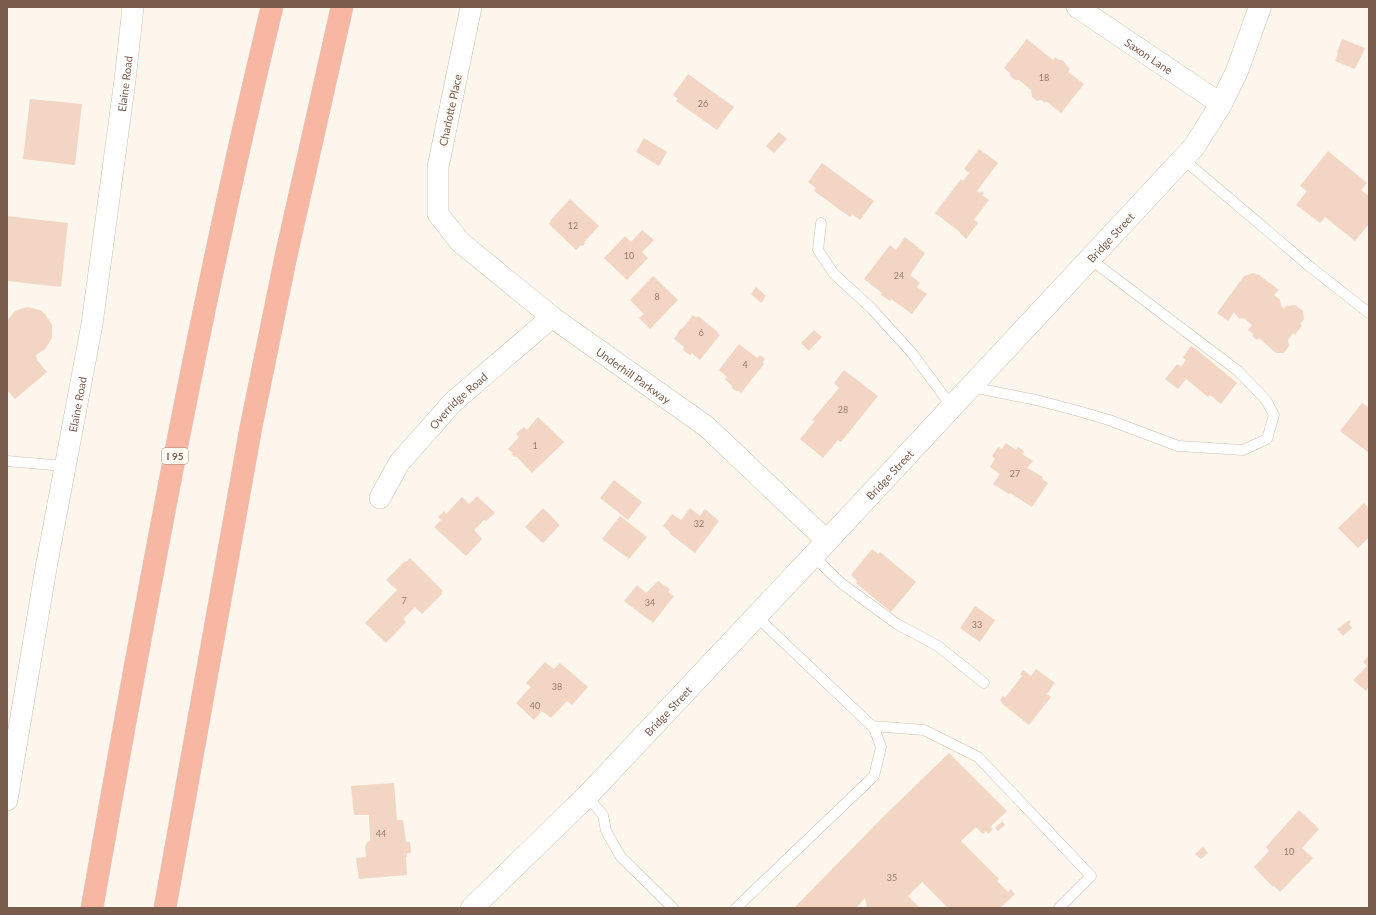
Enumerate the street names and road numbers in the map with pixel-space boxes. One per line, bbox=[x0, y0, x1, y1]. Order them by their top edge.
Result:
street label: Saxon Lane bbox=[1123, 35, 1176, 76]
street label: Elaine Road bbox=[114, 55, 134, 112]
street label: Charlotte Place bbox=[436, 73, 464, 147]
street label: Bridge Street bbox=[1084, 210, 1136, 265]
street label: Underhill Parkway bbox=[594, 344, 674, 406]
street label: Overridge Road bbox=[426, 369, 490, 431]
street label: Elaine Road bbox=[65, 375, 88, 433]
street label: Bridge Street bbox=[863, 447, 916, 502]
road number: I 95 bbox=[162, 448, 188, 464]
street label: Bridge Street bbox=[641, 683, 694, 738]

